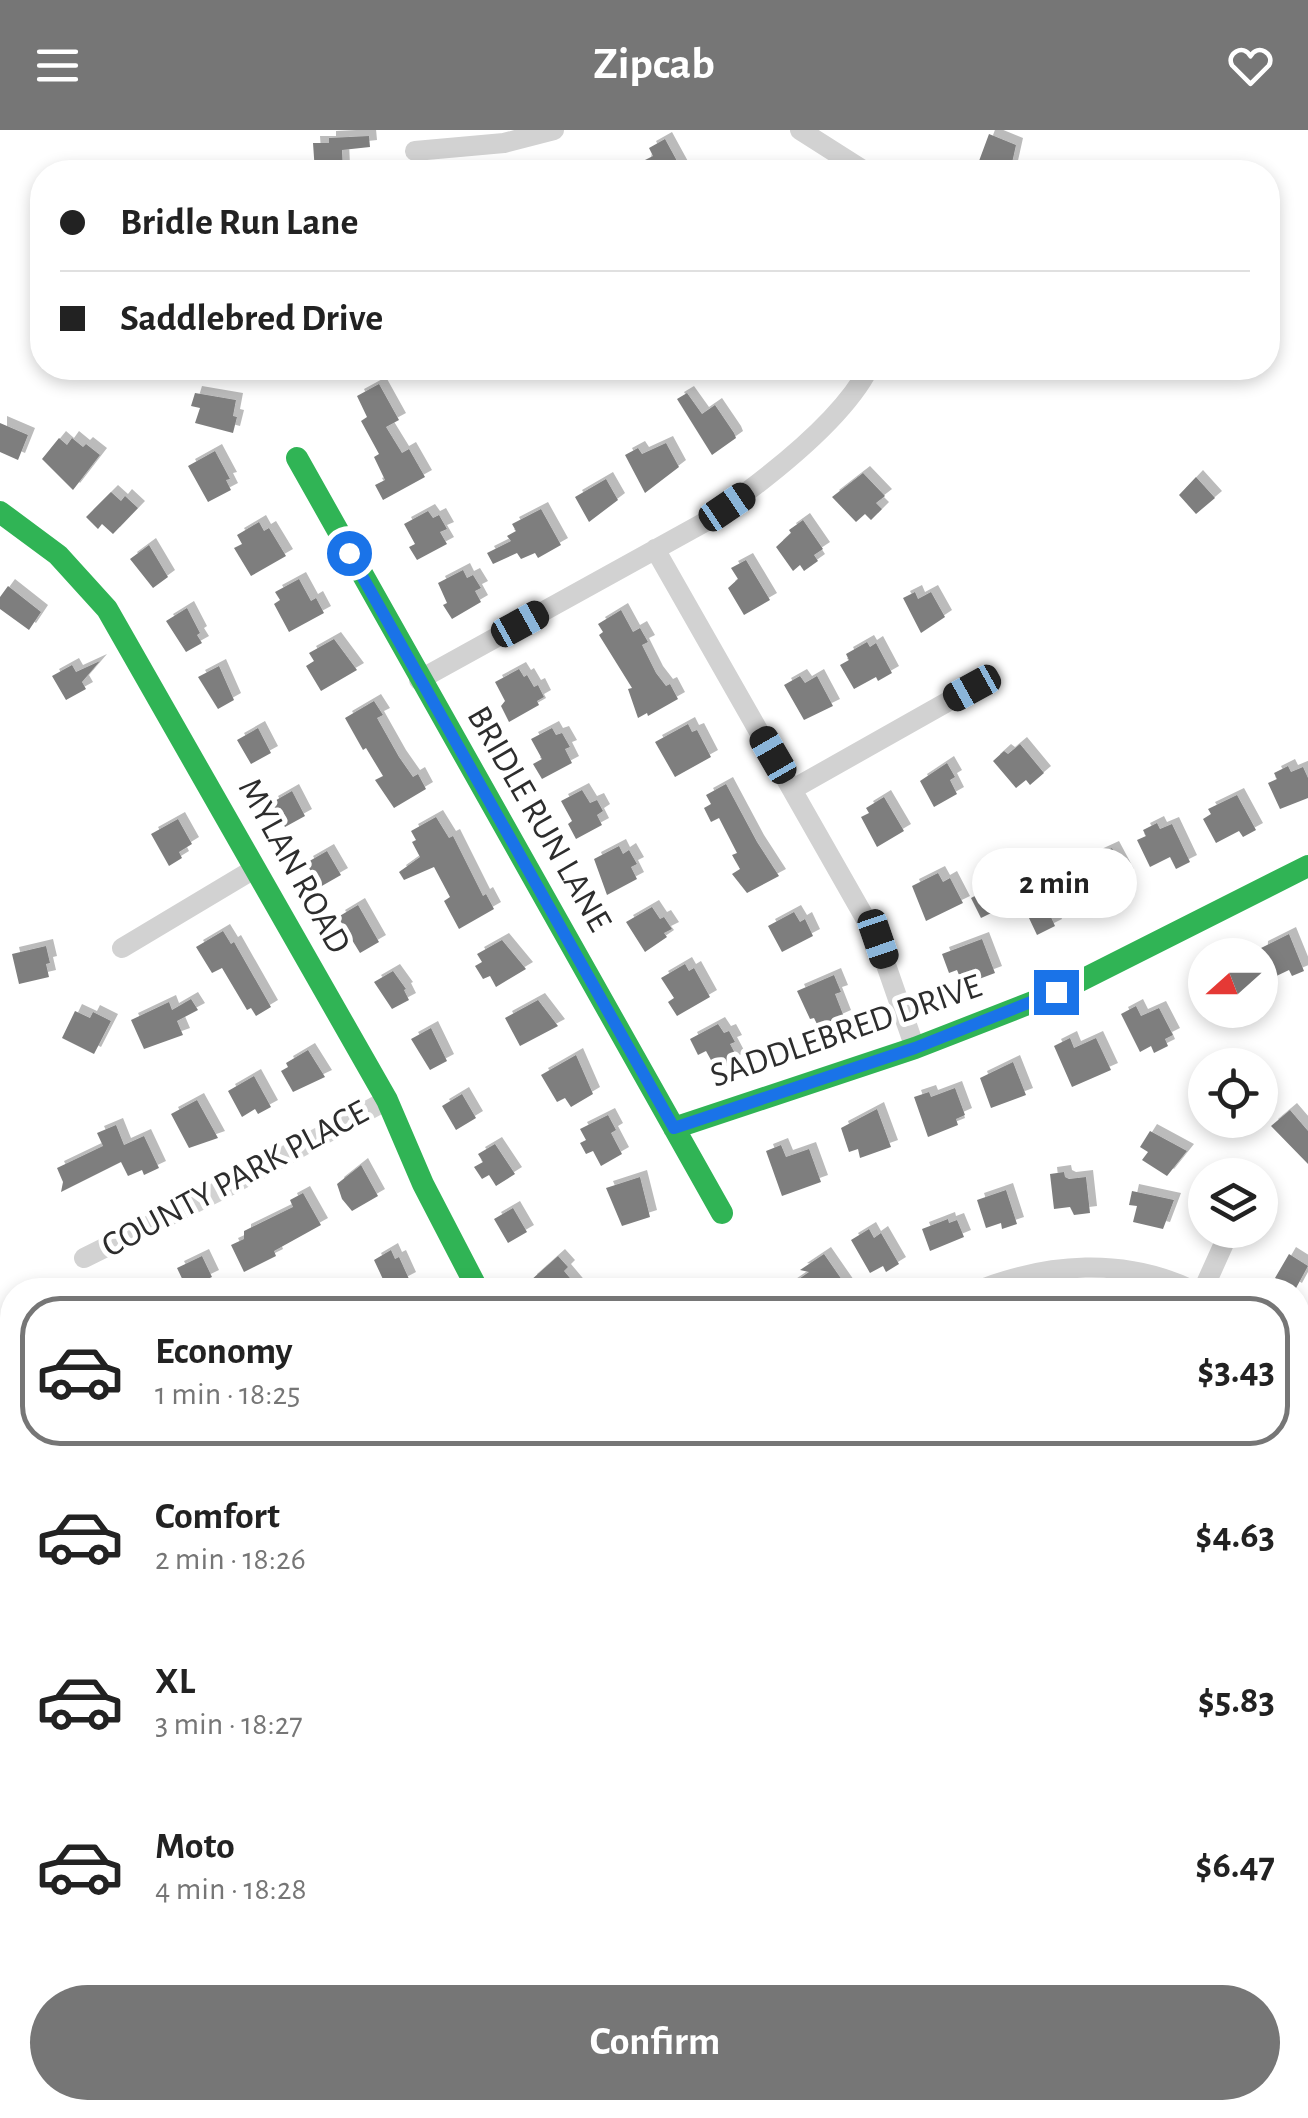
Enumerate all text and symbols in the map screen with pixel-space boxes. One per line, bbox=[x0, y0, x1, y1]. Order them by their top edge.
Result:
icon: menu bbox=[30, 38, 85, 93]
icon: heart bbox=[1223, 38, 1278, 93]
text: Zipcab bbox=[593, 42, 715, 87]
text: Bridle Run Lane bbox=[120, 204, 358, 242]
text: Saddlebred Drive bbox=[120, 300, 383, 338]
car bbox=[694, 478, 760, 536]
route start bbox=[327, 531, 372, 576]
car bbox=[486, 596, 554, 652]
car bbox=[938, 660, 1006, 716]
street label: BRIDLE RUN LANE bbox=[461, 701, 618, 938]
car bbox=[745, 722, 801, 788]
street label: MYLAN ROAD bbox=[232, 773, 356, 959]
callout: 2 min bbox=[974, 847, 1138, 917]
text: 2 min bbox=[1019, 867, 1090, 899]
car bbox=[854, 906, 902, 972]
north arrow bbox=[1188, 938, 1278, 1028]
map controls bbox=[1188, 938, 1278, 1248]
street label: SADDLEBRED DRIVE bbox=[706, 968, 986, 1094]
route end bbox=[1034, 970, 1079, 1015]
button: locate bbox=[1188, 1048, 1278, 1138]
street label: COUNTY PARK PLACE bbox=[96, 1094, 374, 1264]
button: layers bbox=[1188, 1158, 1278, 1248]
icon: car bbox=[35, 1326, 125, 1416]
text: Economy bbox=[155, 1333, 293, 1371]
text: $3.43 bbox=[1197, 1352, 1275, 1390]
text: 1 min · 18:25 bbox=[155, 1378, 300, 1410]
icon: car bbox=[35, 1491, 125, 1581]
text: Comfort bbox=[155, 1498, 280, 1536]
text: $4.63 bbox=[1195, 1517, 1275, 1555]
text: 2 min · 18:26 bbox=[155, 1543, 306, 1575]
icon: car bbox=[35, 1656, 125, 1746]
text: XL bbox=[155, 1663, 195, 1701]
text: $5.83 bbox=[1198, 1682, 1275, 1720]
text: 3 min · 18:27 bbox=[155, 1708, 303, 1740]
icon: car bbox=[35, 1821, 125, 1911]
text: Moto bbox=[155, 1828, 235, 1866]
text: $6.47 bbox=[1195, 1847, 1275, 1885]
text: 4 min · 18:28 bbox=[155, 1873, 307, 1905]
button: Confirm bbox=[30, 1985, 1280, 2100]

